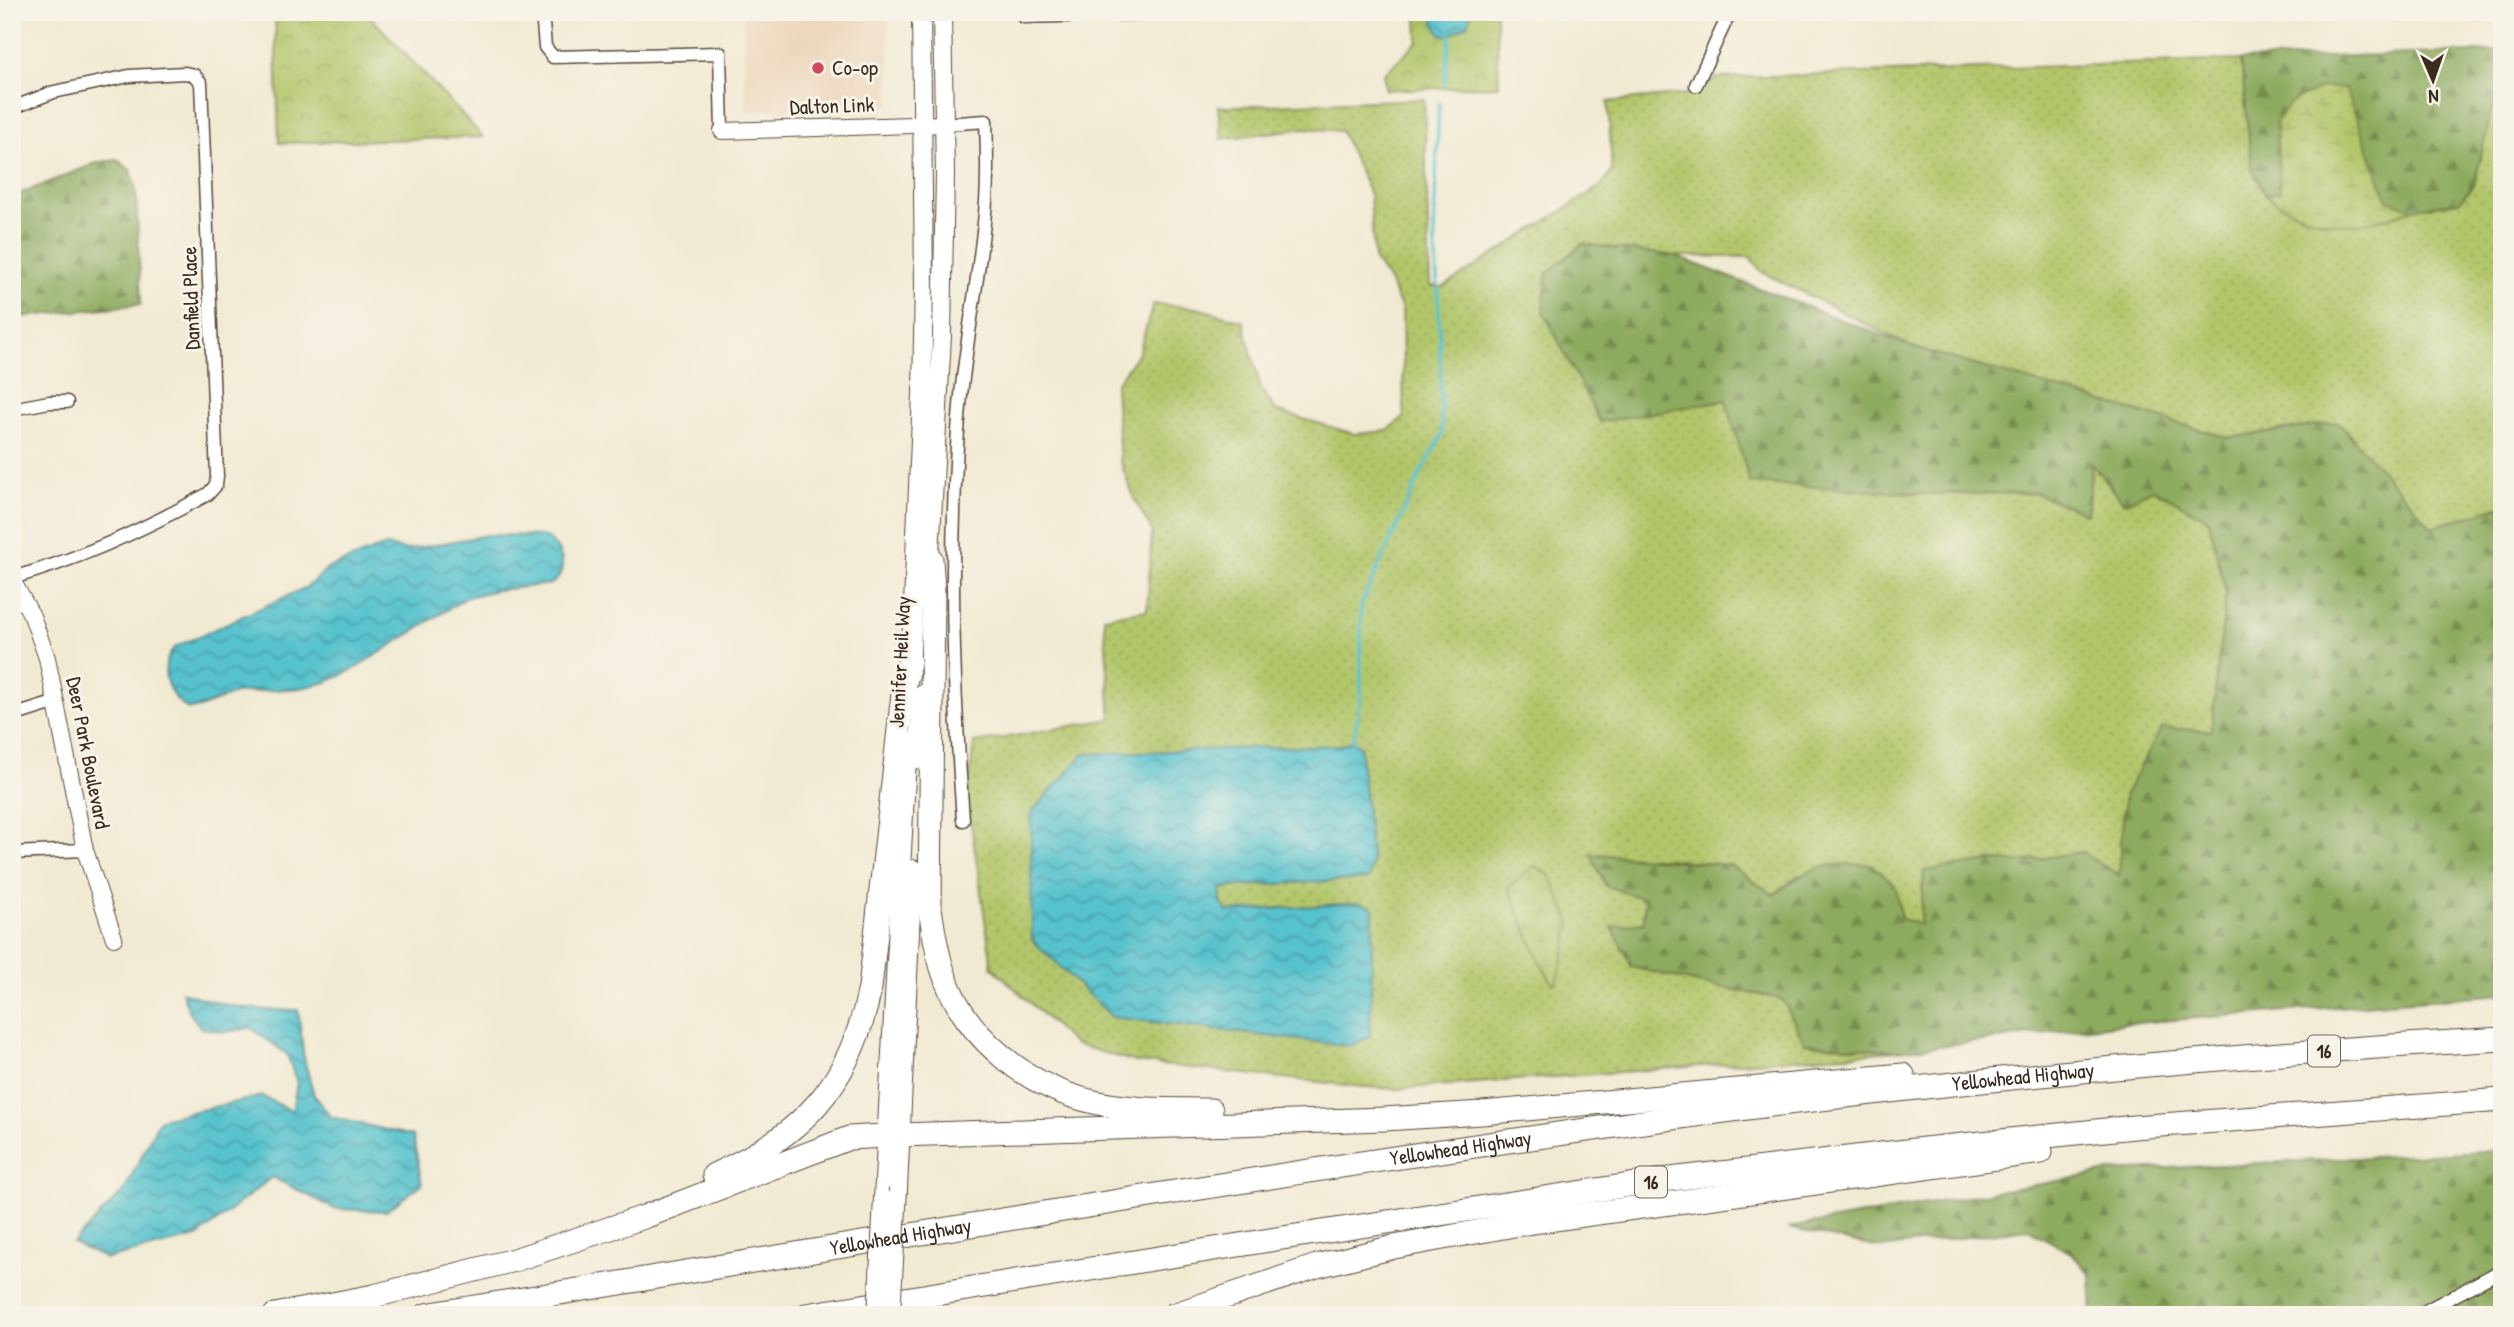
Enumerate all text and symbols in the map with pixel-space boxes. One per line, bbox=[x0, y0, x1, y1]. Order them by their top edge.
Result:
north arrow bbox=[2398, 46, 2468, 116]
place label: Co-op bbox=[832, 53, 878, 82]
marker: Co-op bbox=[810, 60, 826, 76]
text: N bbox=[2428, 84, 2439, 110]
street label: Dalton Link bbox=[789, 90, 875, 121]
street label: Danfield Place bbox=[174, 246, 207, 350]
street label: Jennifer Heil Way bbox=[882, 595, 917, 729]
street label: Deer Park Boulevard bbox=[60, 675, 117, 831]
road number: 16 bbox=[2308, 1036, 2340, 1066]
street label: Yellowhead Highway bbox=[1950, 1055, 2096, 1098]
street label: Yellowhead Highway bbox=[1388, 1123, 1533, 1173]
road number: 16 bbox=[1635, 1166, 1667, 1198]
street label: Yellowhead Highway bbox=[828, 1210, 974, 1262]

